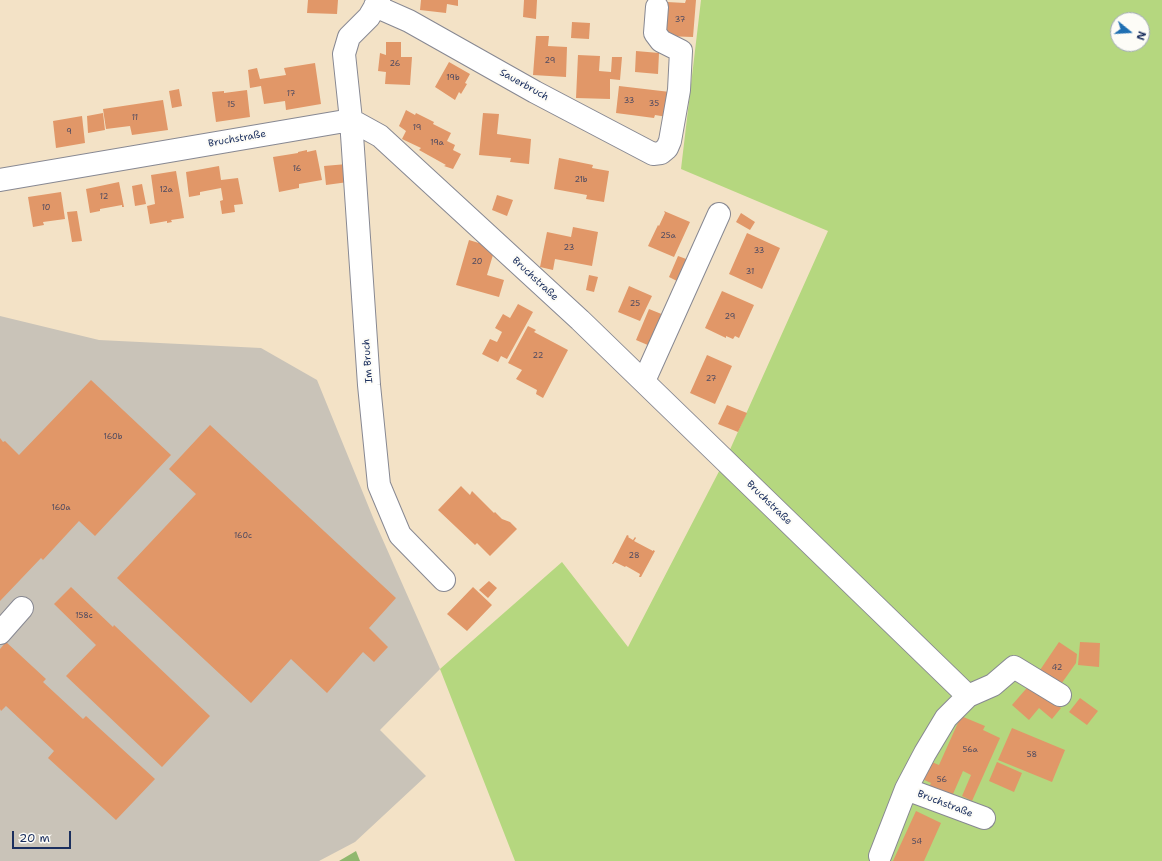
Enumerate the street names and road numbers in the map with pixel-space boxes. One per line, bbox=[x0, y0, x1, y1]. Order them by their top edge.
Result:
street label: Sauerbruch bbox=[497, 67, 551, 103]
street label: Bruchstraße bbox=[207, 128, 267, 150]
street label: Bruchstraße bbox=[510, 255, 560, 303]
street label: Im Bruch bbox=[360, 338, 376, 384]
street label: Bruchstraße bbox=[744, 478, 794, 528]
street label: Bruchstraße bbox=[916, 788, 974, 820]

